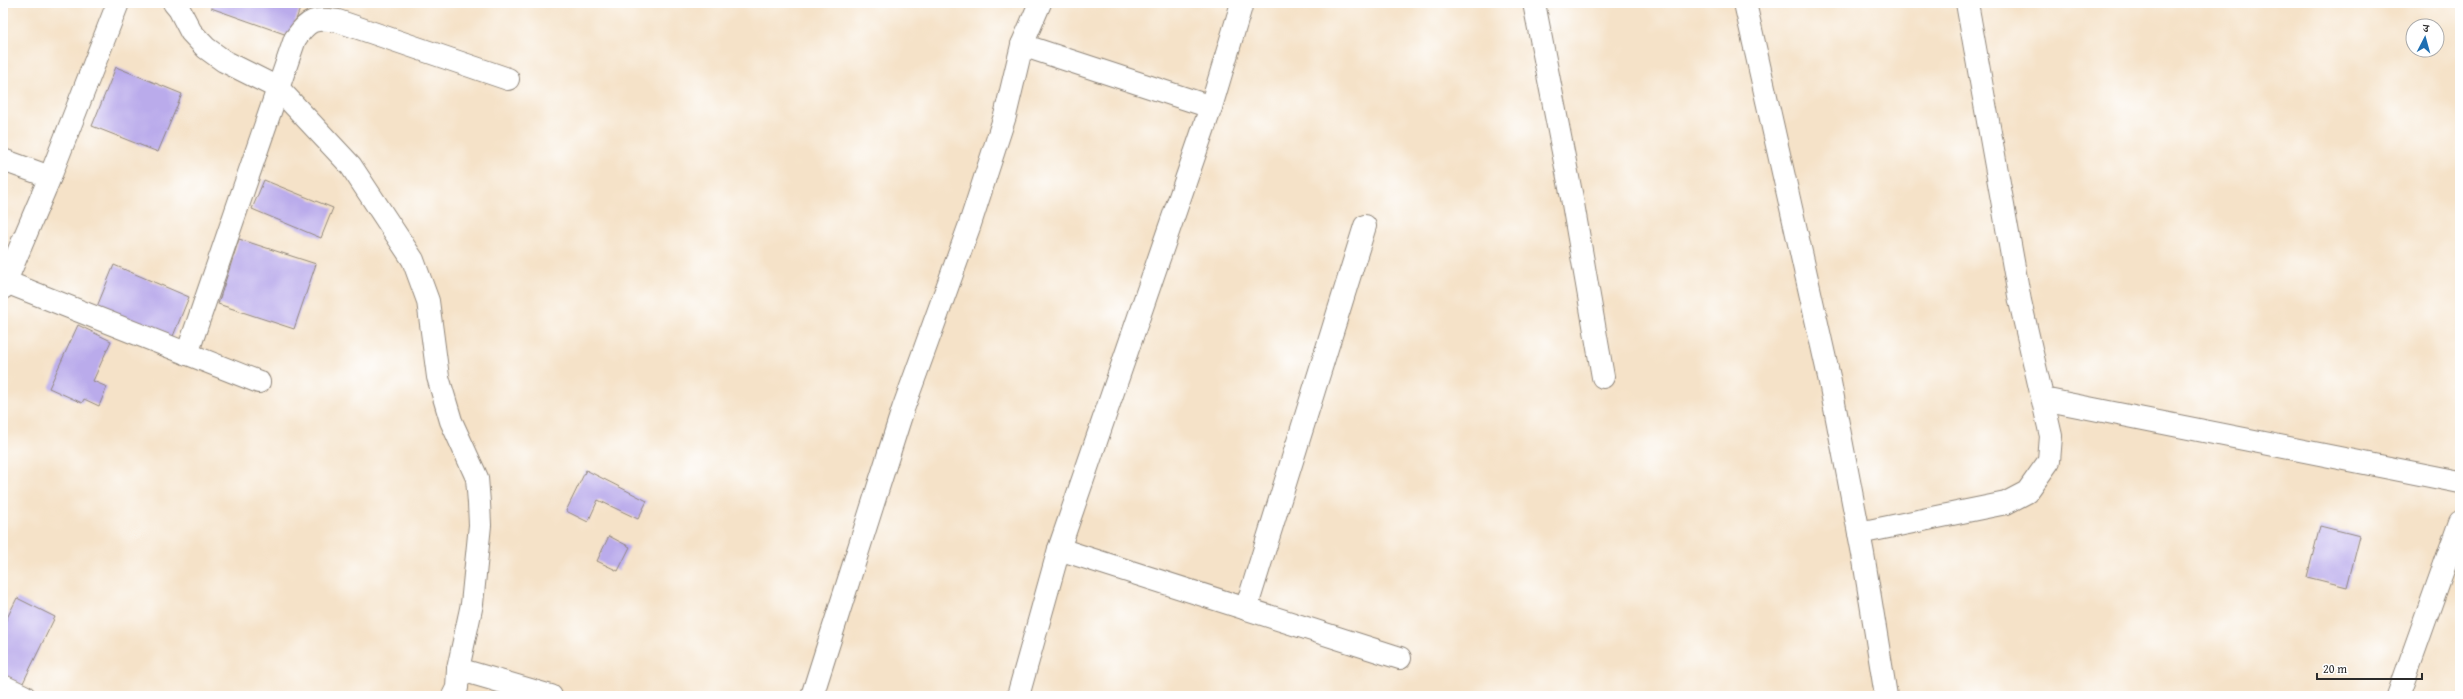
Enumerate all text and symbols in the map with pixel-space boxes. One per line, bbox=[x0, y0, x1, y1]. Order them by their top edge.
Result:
north arrow bbox=[2405, 18, 2445, 58]
text: उ bbox=[2421, 20, 2431, 36]
scale bar bbox=[2317, 655, 2422, 681]
text: 20 m bbox=[2323, 660, 2347, 677]

